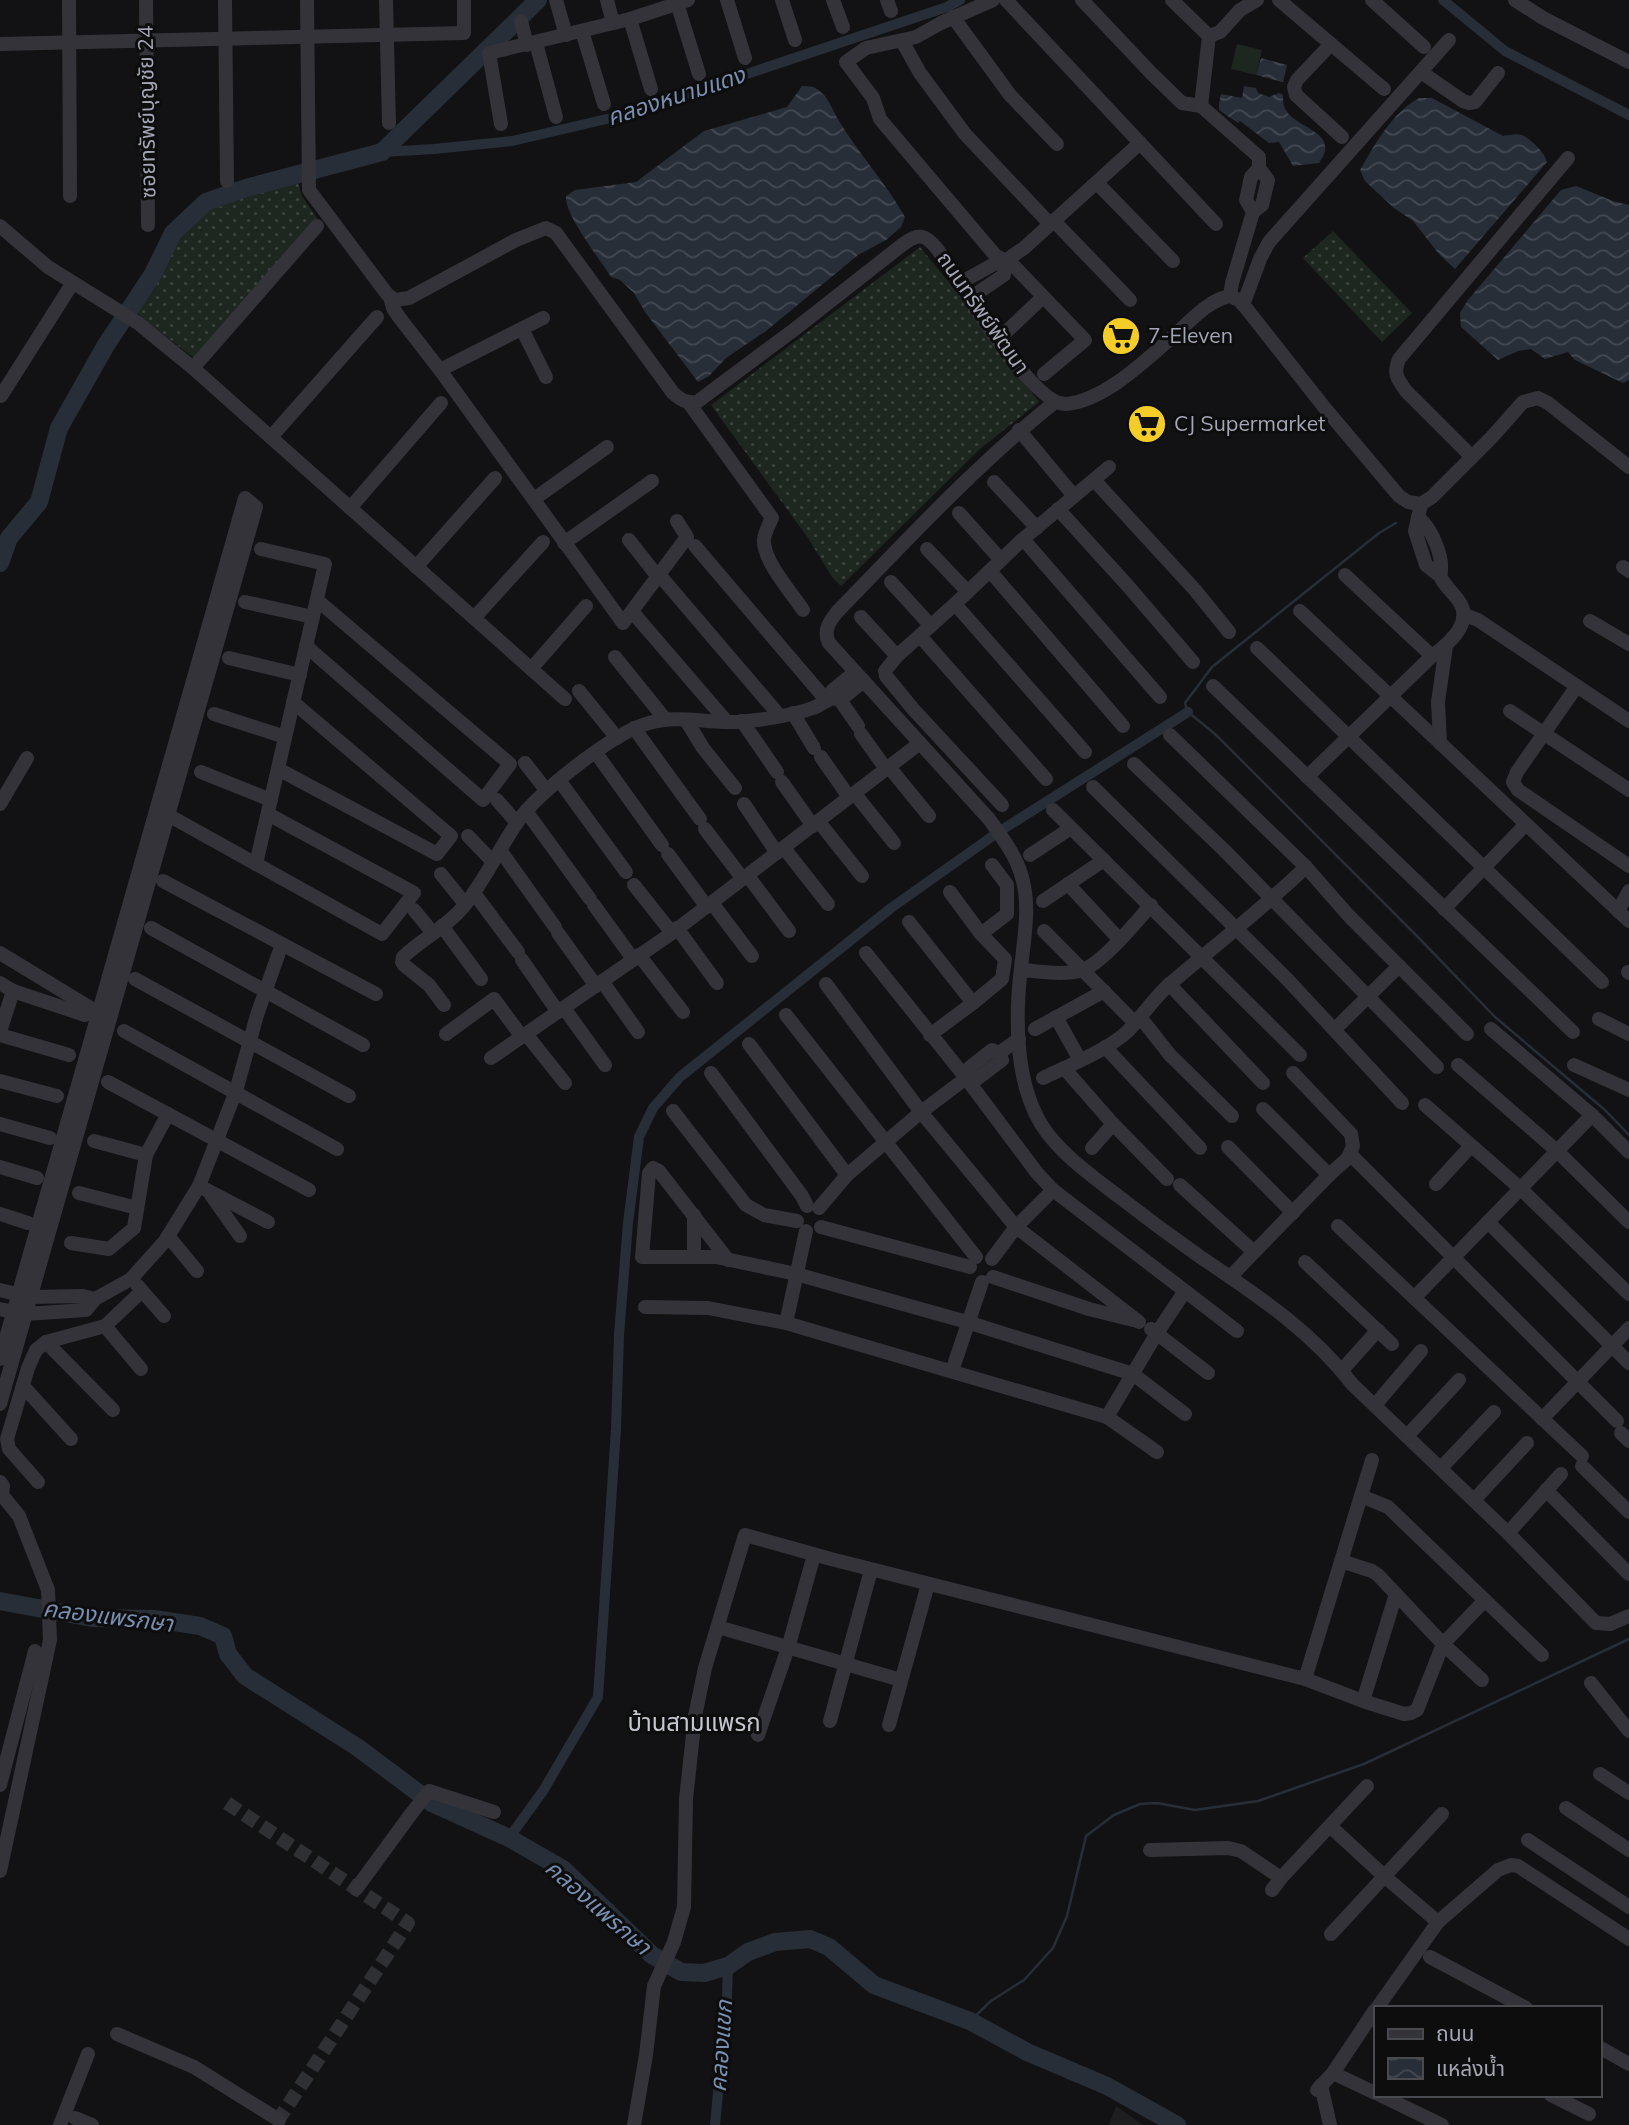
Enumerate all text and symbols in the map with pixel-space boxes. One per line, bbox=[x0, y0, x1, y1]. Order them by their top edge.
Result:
street label: ซอยทรัพย์บุญชัย 24 bbox=[131, 25, 162, 199]
water label: คลองหนามแดง bbox=[603, 59, 750, 131]
street label: ถนนทรัพย์พัฒนา bbox=[932, 246, 1036, 379]
supermarket icon: 7-Eleven bbox=[1100, 315, 1142, 357]
place label: 7-Eleven bbox=[1148, 322, 1233, 348]
supermarket icon: CJ Supermarket bbox=[1126, 403, 1168, 445]
place label: CJ Supermarket bbox=[1174, 410, 1325, 436]
water label: คลองแพรกษา bbox=[42, 1593, 176, 1638]
district label: บ้านสามแพรก bbox=[627, 1707, 761, 1737]
water label: คลองแพรกษา bbox=[540, 1853, 658, 1961]
water label: คลองแขก bbox=[703, 1998, 738, 2093]
legend bbox=[1374, 2006, 1601, 2097]
text: ถนน bbox=[1436, 2020, 1474, 2046]
text: แหล่งน้ำ bbox=[1436, 2054, 1505, 2081]

